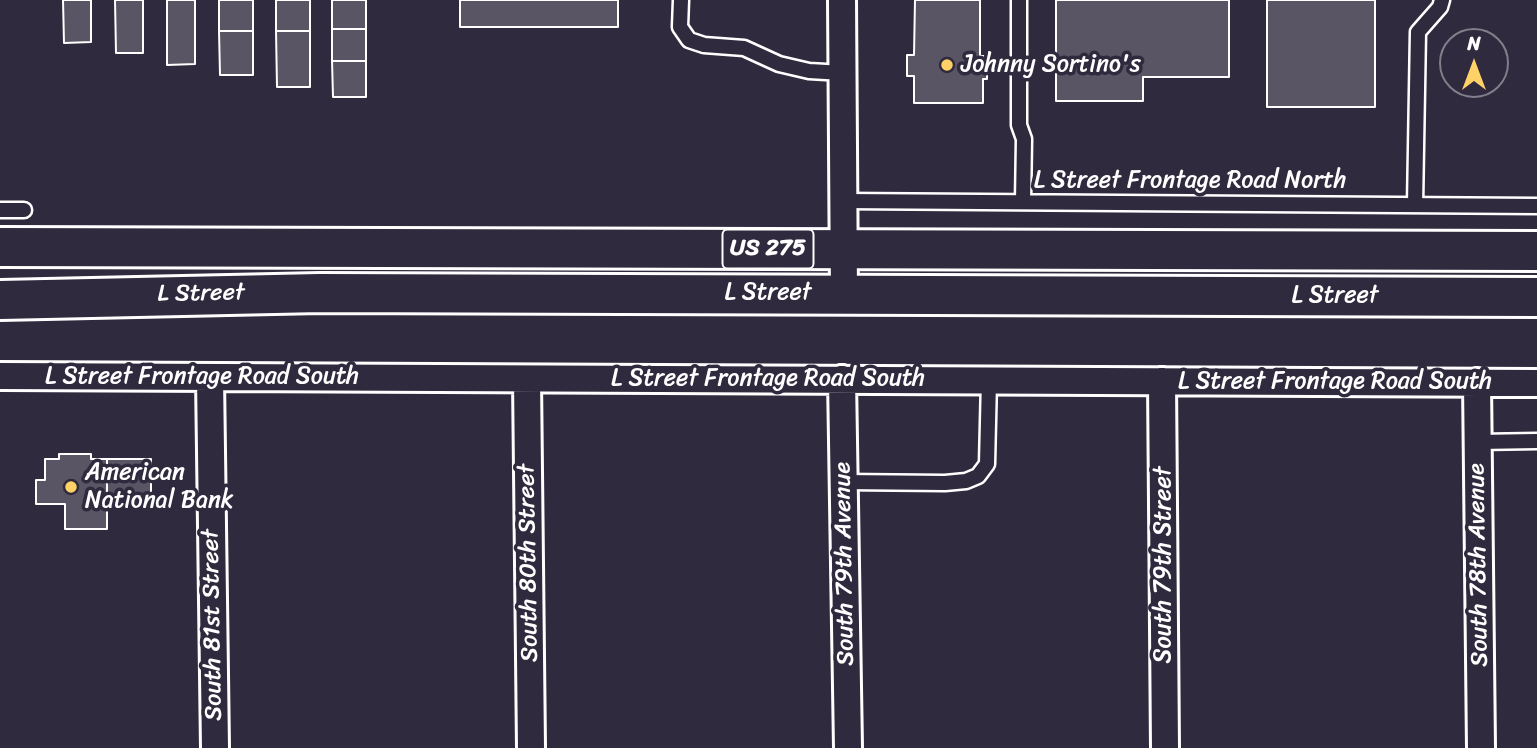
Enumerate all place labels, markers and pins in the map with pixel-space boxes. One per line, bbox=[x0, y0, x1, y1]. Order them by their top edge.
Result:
place label: Johnny Sortino's bbox=[961, 51, 1141, 79]
marker: Johnny Sortino's bbox=[939, 57, 955, 73]
place label: American National Bank bbox=[85, 459, 234, 515]
marker: American National Bank bbox=[63, 479, 79, 495]

